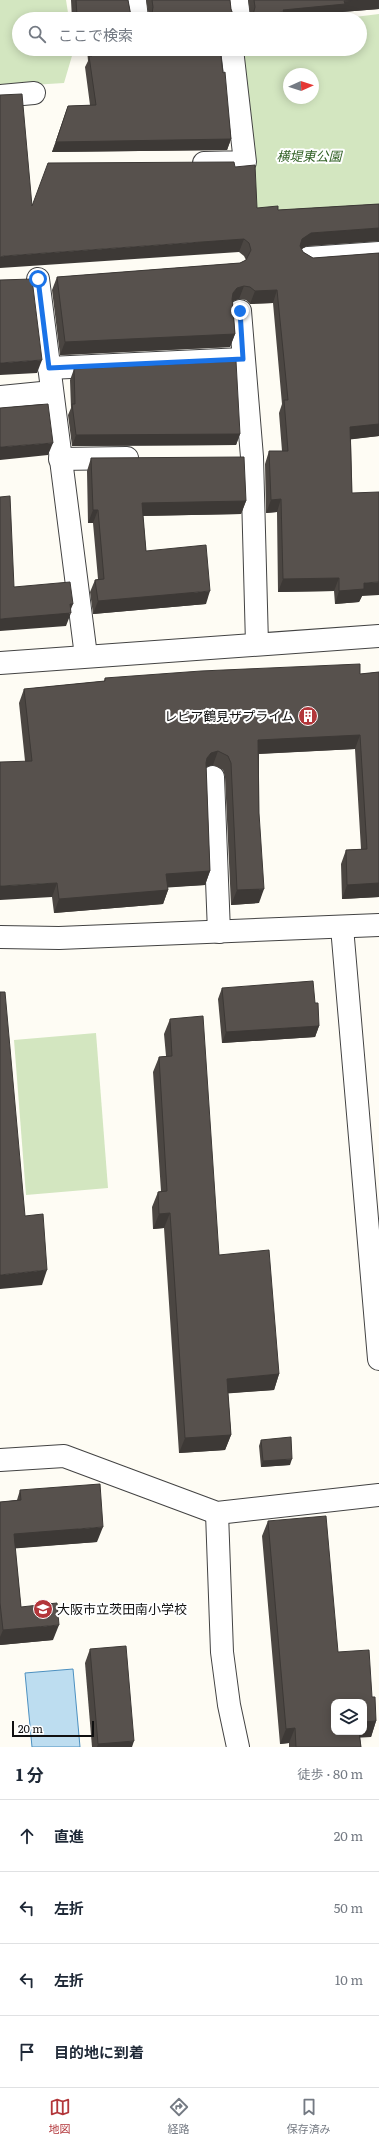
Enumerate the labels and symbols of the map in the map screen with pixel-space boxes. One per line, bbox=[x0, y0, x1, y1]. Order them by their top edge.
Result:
north arrow bbox=[283, 68, 319, 104]
park label: 横堤東公園 bbox=[276, 146, 343, 165]
route start bbox=[29, 270, 47, 288]
route end bbox=[231, 302, 249, 320]
building icon: レピア鶴見ザプライム bbox=[297, 705, 319, 727]
place label: レピア鶴見ザプライム bbox=[164, 706, 294, 725]
school or university icon: 大阪市立茨田南小学校 bbox=[32, 1598, 54, 1620]
place label: 大阪市立茨田南小学校 bbox=[57, 1599, 187, 1618]
scale bar bbox=[12, 1719, 94, 1738]

